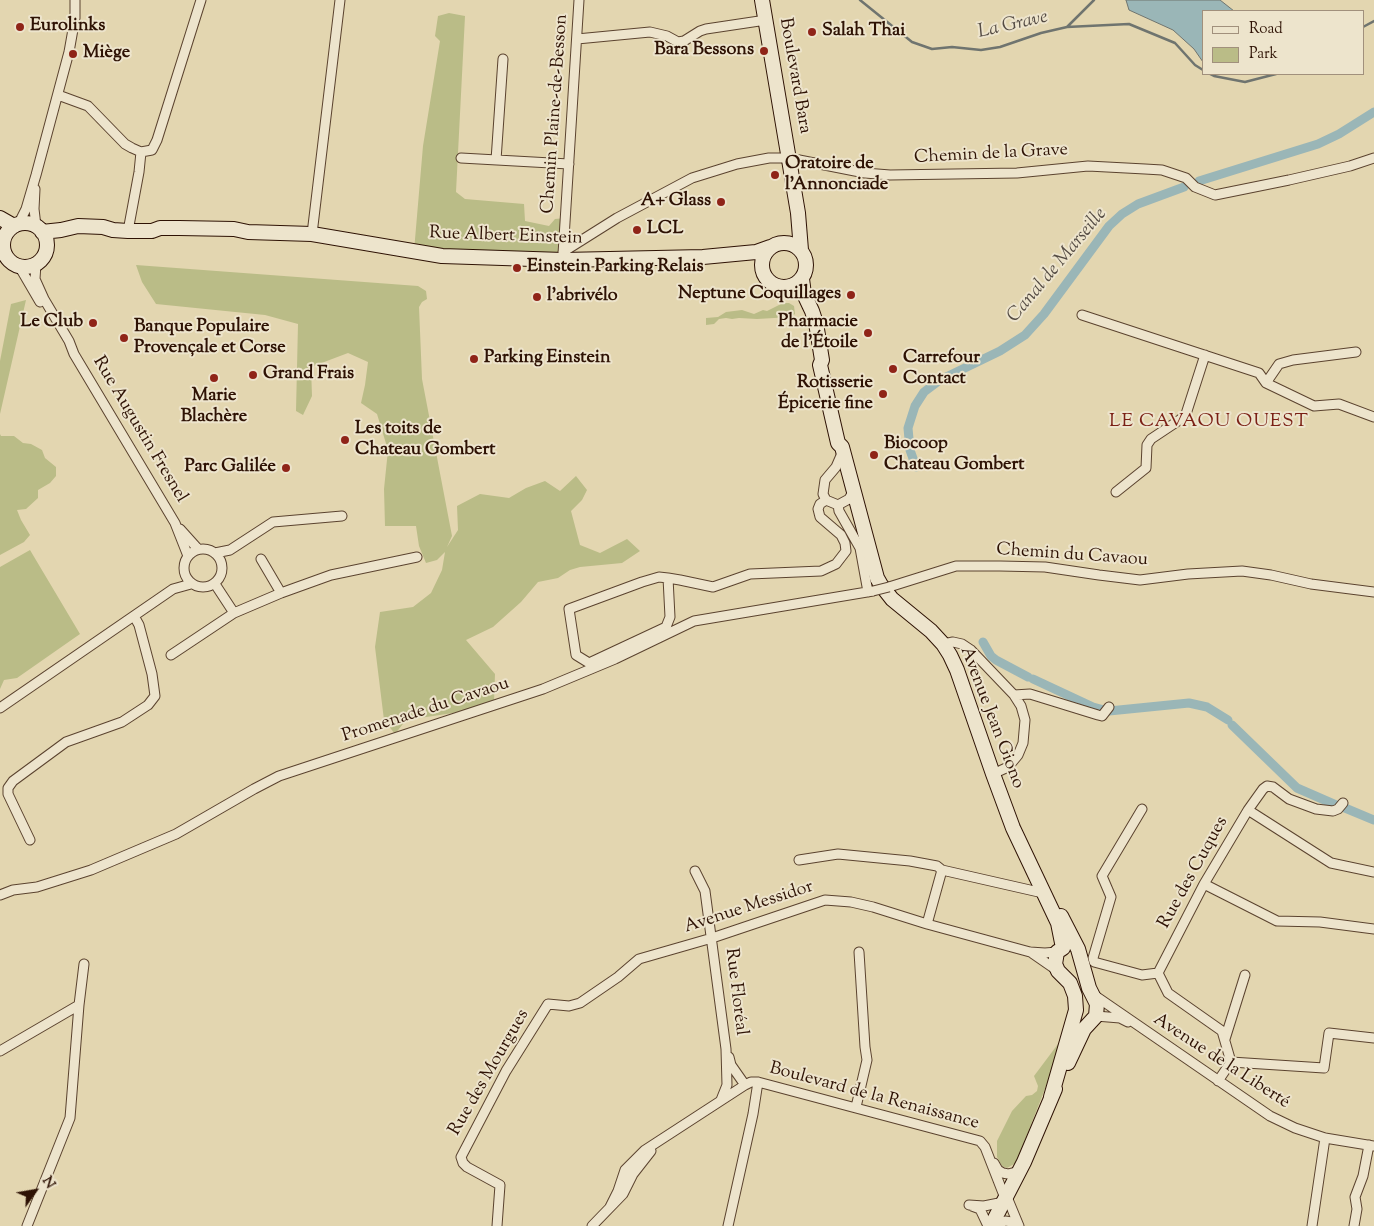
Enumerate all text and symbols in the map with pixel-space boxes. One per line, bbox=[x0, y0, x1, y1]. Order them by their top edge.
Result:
water label: La Grave bbox=[976, 7, 1050, 45]
legend bbox=[1202, 10, 1364, 75]
street label: Chemin Plaine-de-Besson bbox=[538, 13, 574, 215]
place label: Eurolinks bbox=[30, 16, 105, 38]
street label: Boulevard Bara bbox=[773, 16, 815, 136]
text: Road bbox=[1249, 19, 1283, 40]
marker: Eurolinks bbox=[14, 21, 26, 33]
place label: Salah Thai bbox=[822, 21, 905, 43]
marker: Salah Thai bbox=[806, 26, 818, 38]
place label: Bara Bessons bbox=[654, 40, 754, 62]
place label: Miège bbox=[83, 43, 130, 65]
text: Park bbox=[1249, 44, 1278, 65]
marker: Bara Bessons bbox=[758, 45, 770, 57]
marker: Miège bbox=[67, 48, 79, 60]
street label: Chemin de la Grave bbox=[914, 140, 1068, 170]
place label: Oratoire de l'Annonciade bbox=[785, 154, 888, 196]
marker: Oratoire de l'Annonciade bbox=[769, 169, 781, 181]
place label: A+ Glass bbox=[641, 191, 711, 213]
marker: A+ Glass bbox=[715, 196, 727, 208]
water label: Canal de Marseille bbox=[1003, 204, 1113, 328]
place label: LCL bbox=[647, 219, 683, 241]
street label: Rue Albert Einstein bbox=[429, 224, 583, 250]
marker: LCL bbox=[631, 224, 643, 236]
place label: Einstein Parking Relais bbox=[527, 257, 704, 279]
marker: Einstein Parking Relais bbox=[511, 262, 523, 274]
place label: Neptune Coquillages bbox=[678, 284, 841, 306]
place label: l'abrivélo bbox=[547, 286, 618, 308]
marker: Neptune Coquillages bbox=[845, 289, 857, 301]
marker: l'abrivélo bbox=[531, 291, 543, 303]
place label: Le Club bbox=[21, 312, 83, 334]
place label: Pharmacie de l'Étoile bbox=[778, 312, 858, 354]
marker: Le Club bbox=[87, 317, 99, 329]
place label: Banque Populaire Provençale et Corse bbox=[134, 317, 286, 359]
marker: Pharmacie de l'Étoile bbox=[862, 327, 874, 339]
marker: Banque Populaire Provençale et Corse bbox=[118, 332, 130, 344]
place label: Parking Einstein bbox=[484, 348, 611, 370]
place label: Carrefour Contact bbox=[903, 348, 980, 390]
street label: Rue Augustin Fresnel bbox=[87, 353, 191, 507]
marker: Parking Einstein bbox=[468, 353, 480, 365]
marker: Carrefour Contact bbox=[887, 363, 899, 375]
place label: Grand Frais bbox=[263, 364, 354, 386]
marker: Grand Frais bbox=[247, 369, 259, 381]
marker: Marie Blachère bbox=[208, 372, 220, 384]
place label: Rotisserie Épicerie fine bbox=[778, 373, 873, 416]
place label: Marie Blachère bbox=[181, 386, 247, 428]
marker: Rotisserie Épicerie fine bbox=[877, 388, 889, 400]
district label: LE CAVAOU OUEST bbox=[1107, 412, 1311, 434]
place label: Les toits de Chateau Gombert bbox=[355, 419, 495, 462]
marker: Les toits de Chateau Gombert bbox=[339, 434, 351, 446]
place label: Biocoop Chateau Gombert bbox=[884, 434, 1024, 476]
marker: Biocoop Chateau Gombert bbox=[868, 449, 880, 461]
place label: Parc Galilée bbox=[185, 457, 276, 479]
marker: Parc Galilée bbox=[280, 462, 292, 474]
street label: Chemin du Cavaou bbox=[995, 540, 1149, 572]
street label: Avenue Jean Giono bbox=[954, 644, 1028, 792]
street label: Promenade du Cavaou bbox=[340, 674, 512, 748]
street label: Rue des Cuques bbox=[1154, 813, 1234, 933]
street label: Avenue Messidor bbox=[682, 877, 816, 939]
street label: Rue Floréal bbox=[719, 947, 751, 1037]
street label: Rue des Mourgues bbox=[445, 1006, 535, 1140]
street label: Avenue de la Liberté bbox=[1149, 1010, 1293, 1114]
street label: Boulevard de la Renaissance bbox=[767, 1059, 981, 1135]
north arrow bbox=[10, 1166, 60, 1216]
text: N bbox=[36, 1173, 59, 1193]

